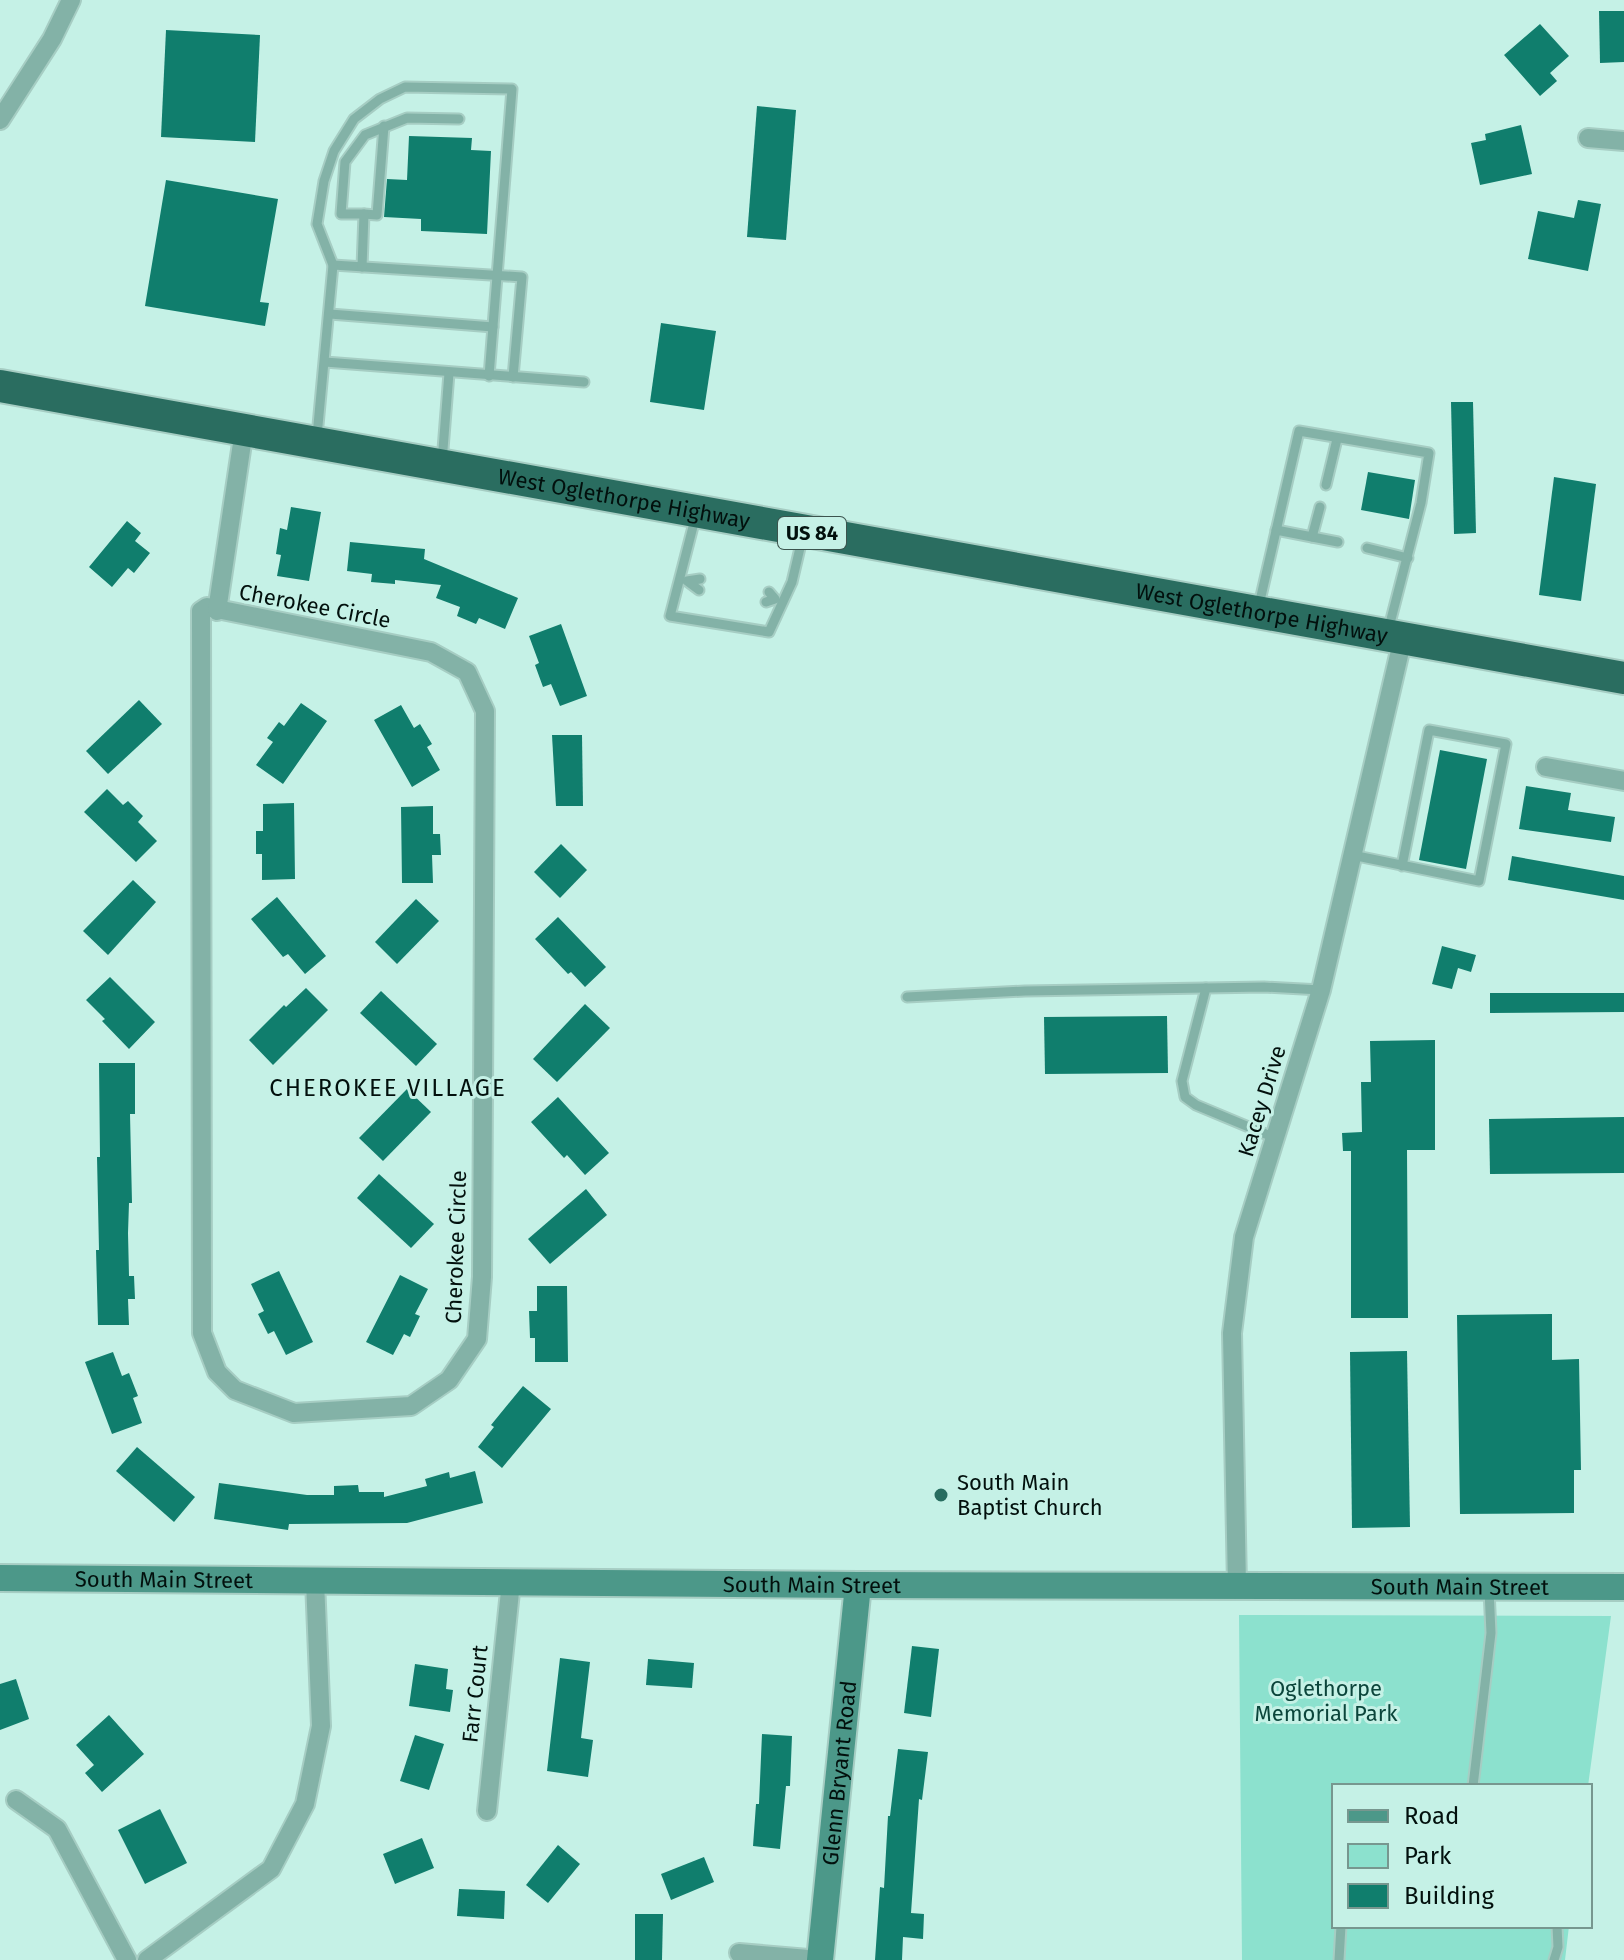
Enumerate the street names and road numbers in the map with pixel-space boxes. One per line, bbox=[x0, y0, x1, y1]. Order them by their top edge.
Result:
street label: West Oglethorpe Highway bbox=[496, 462, 752, 534]
road number: US 84 bbox=[778, 517, 846, 549]
street label: West Oglethorpe Highway bbox=[1134, 577, 1390, 649]
street label: Cherokee Circle bbox=[237, 578, 393, 634]
street label: Kacey Drive bbox=[1232, 1042, 1292, 1160]
street label: Cherokee Circle bbox=[440, 1170, 472, 1324]
street label: South Main Street bbox=[75, 1565, 253, 1594]
street label: South Main Street bbox=[723, 1570, 901, 1599]
street label: South Main Street bbox=[1371, 1573, 1549, 1600]
street label: Farr Court bbox=[456, 1644, 494, 1744]
street label: Glenn Bryant Road bbox=[816, 1679, 862, 1867]

